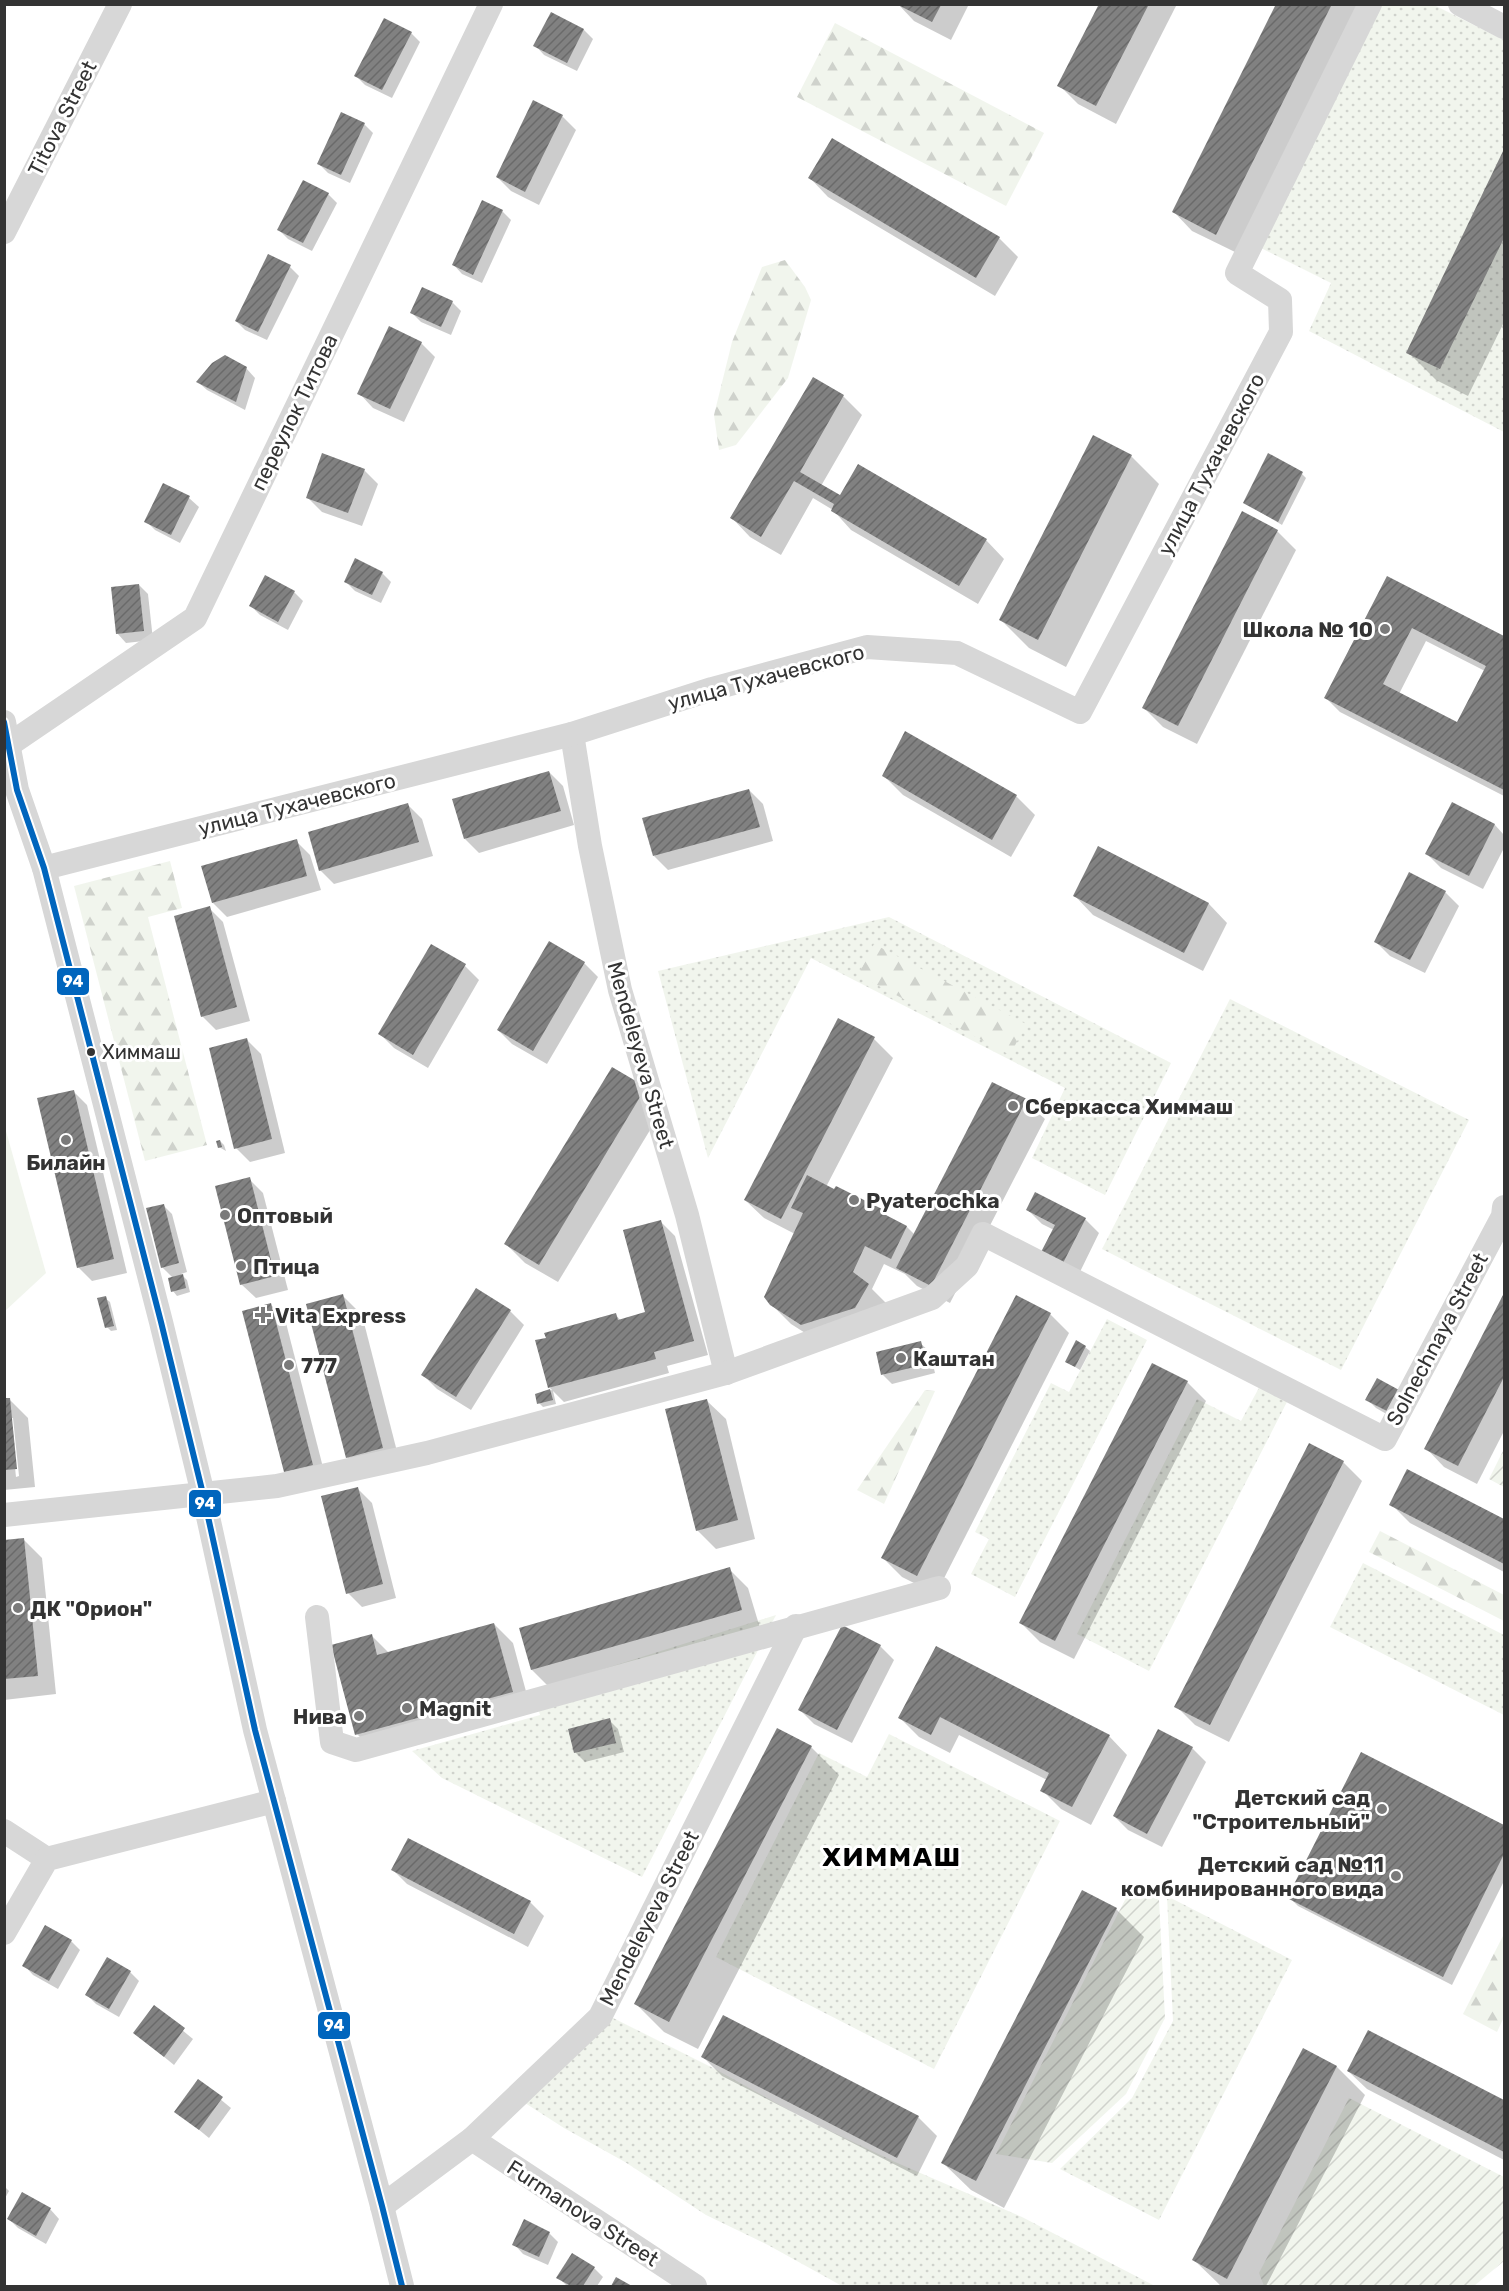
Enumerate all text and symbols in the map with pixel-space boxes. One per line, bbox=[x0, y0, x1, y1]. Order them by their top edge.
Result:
street label: Titova Street bbox=[22, 56, 102, 180]
street label: переулок Титова bbox=[245, 330, 343, 494]
street label: улица Тухачевского bbox=[1152, 369, 1270, 559]
place label: Школа № 10 bbox=[1242, 617, 1373, 642]
marker: Школа № 10 bbox=[1378, 622, 1392, 636]
street label: улица Тухачевского bbox=[665, 639, 867, 715]
street label: улица Тухачевского bbox=[196, 767, 398, 841]
street label: Mendeleyeva Street bbox=[602, 959, 680, 1151]
line badge: 94 bbox=[56, 967, 90, 996]
text: 94 bbox=[62, 972, 84, 991]
place label: Химмаш bbox=[102, 1040, 181, 1064]
marker: Химмаш bbox=[85, 1046, 97, 1058]
place label: Сберкасса Химмаш bbox=[1025, 1094, 1233, 1119]
marker: Сберкасса Химмаш bbox=[1006, 1099, 1020, 1113]
marker: Билайн bbox=[59, 1133, 73, 1147]
place label: Билайн bbox=[26, 1150, 106, 1175]
place label: Pyaterochka bbox=[866, 1188, 1000, 1213]
marker: Pyaterochka bbox=[847, 1193, 861, 1207]
place label: Оптовый bbox=[237, 1203, 333, 1228]
marker: Оптовый bbox=[218, 1208, 232, 1222]
street label: Solnechnaya Street bbox=[1381, 1248, 1493, 1430]
place label: Птица bbox=[253, 1254, 320, 1279]
marker: Птица bbox=[234, 1259, 248, 1273]
place label: Vita Express bbox=[275, 1303, 406, 1328]
marker: Vita Express bbox=[256, 1308, 270, 1322]
place label: Каштан bbox=[913, 1346, 995, 1371]
marker: Каштан bbox=[894, 1351, 908, 1365]
place label: 777 bbox=[301, 1353, 337, 1378]
marker: 777 bbox=[282, 1358, 296, 1372]
line badge: 94 bbox=[188, 1489, 222, 1518]
text: 94 bbox=[194, 1494, 216, 1513]
place label: ДК "Орион" bbox=[30, 1596, 152, 1621]
marker: ДК "Орион" bbox=[11, 1601, 25, 1615]
place label: Magnit bbox=[419, 1696, 492, 1721]
marker: Magnit bbox=[400, 1701, 414, 1715]
place label: Нива bbox=[293, 1704, 347, 1729]
marker: Нива bbox=[352, 1709, 366, 1723]
place label: Детский сад "Строительный" bbox=[1193, 1785, 1370, 1834]
marker: Детский сад "Строительный" bbox=[1375, 1802, 1389, 1816]
street label: Mendeleyeva Street bbox=[594, 1826, 704, 2010]
district label: ХИММАШ bbox=[822, 1841, 962, 1873]
place label: Детский сад №11 комбинированного вида bbox=[1121, 1852, 1384, 1901]
marker: Детский сад №11 комбинированного вида bbox=[1389, 1869, 1403, 1883]
line badge: 94 bbox=[317, 2011, 351, 2040]
text: 94 bbox=[323, 2016, 345, 2035]
street label: Furmanova Street bbox=[502, 2155, 664, 2271]

